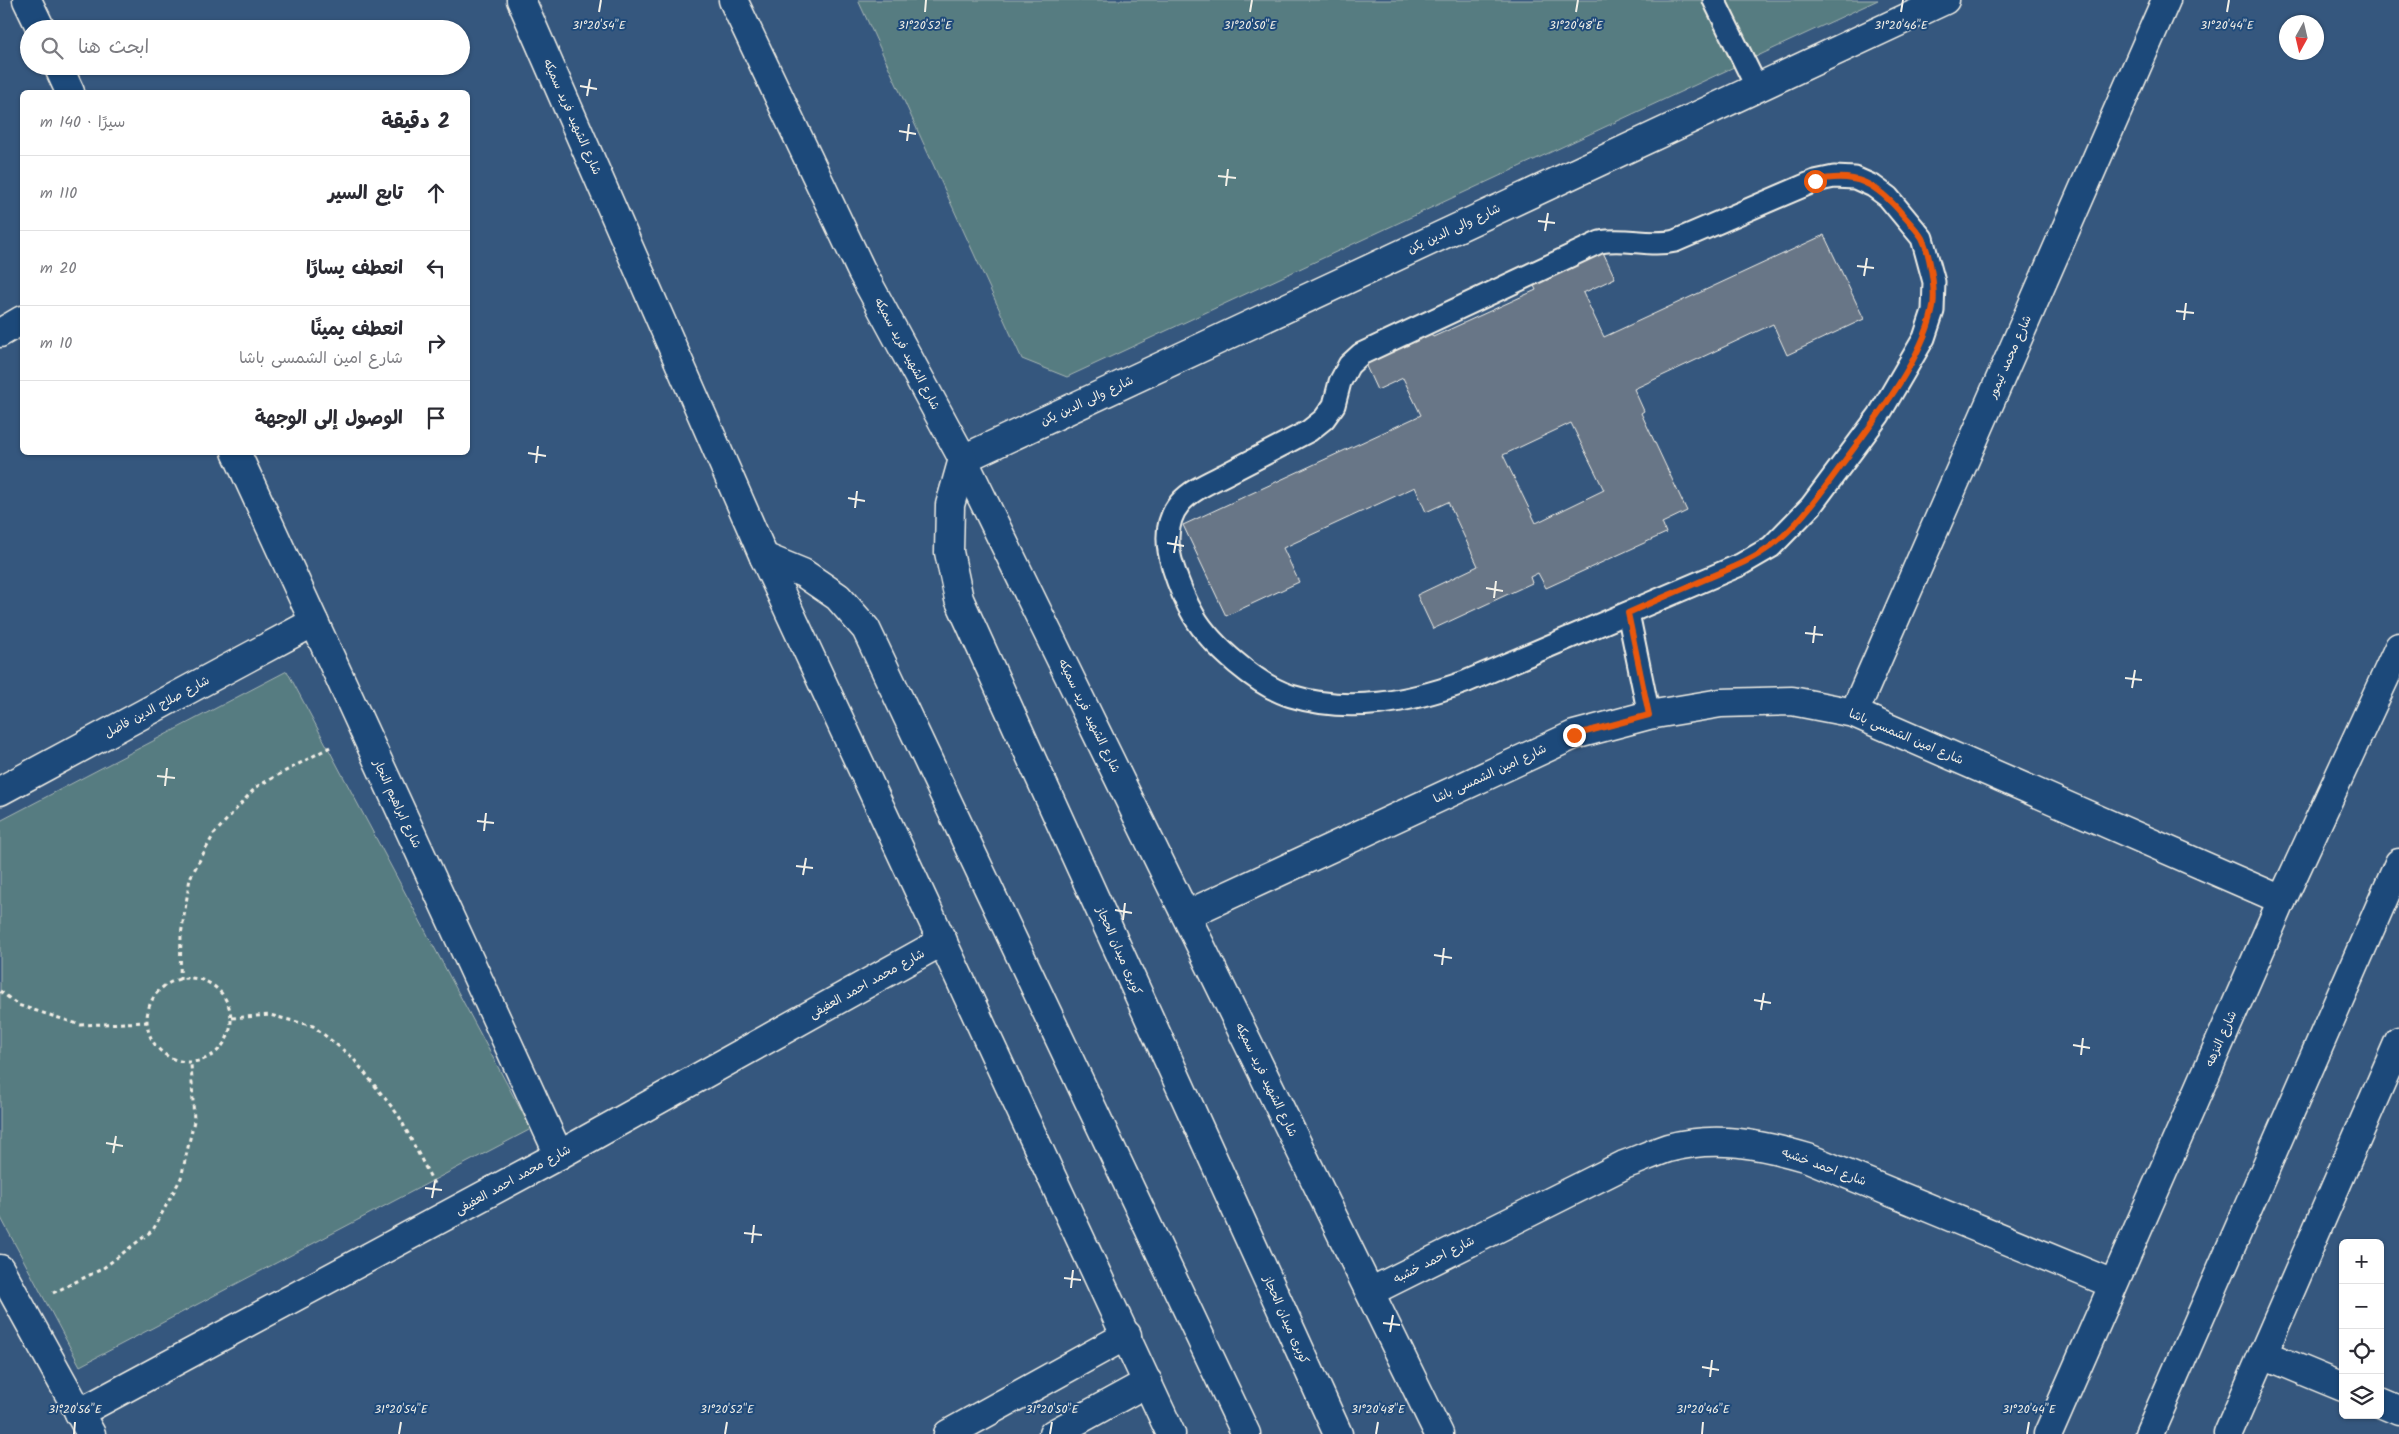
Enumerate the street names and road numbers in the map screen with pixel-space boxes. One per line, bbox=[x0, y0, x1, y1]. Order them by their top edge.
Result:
street label: شارع الشهيد فريد سميكه bbox=[538, 56, 606, 178]
street label: شارع والى الدين يكن bbox=[1404, 199, 1504, 259]
street label: شارع الشهيد فريد سميكه bbox=[869, 294, 945, 414]
street label: شارع محمد تيمور bbox=[1983, 312, 2037, 403]
street label: شارع والى الدين يكن bbox=[1037, 371, 1137, 431]
street label: شارع الشهيد فريد سميكه bbox=[1053, 656, 1125, 776]
street label: شارع صلاح الدين فاضل bbox=[101, 671, 213, 743]
street label: شارع امين الشمسى باشا bbox=[1846, 704, 1966, 770]
street label: شارع امين الشمسى باشا bbox=[1430, 739, 1550, 809]
street label: شارع ابراهيم النجار bbox=[368, 756, 426, 852]
street label: كوبرى ميدان الحجاز bbox=[1091, 903, 1147, 998]
street label: شارع محمد احمد العفيفى bbox=[806, 944, 928, 1024]
street label: شارع النزهه bbox=[2200, 1008, 2242, 1070]
street label: شارع الشهيد فريد سميكه bbox=[1230, 1020, 1302, 1140]
street label: شارع محمد احمد العفيفى bbox=[452, 1140, 574, 1220]
street label: شارع احمد خشبه bbox=[1779, 1143, 1869, 1191]
street label: شارع احمد خشبه bbox=[1390, 1231, 1478, 1289]
street label: كوبرى ميدان الحجاز bbox=[1258, 1272, 1314, 1367]

